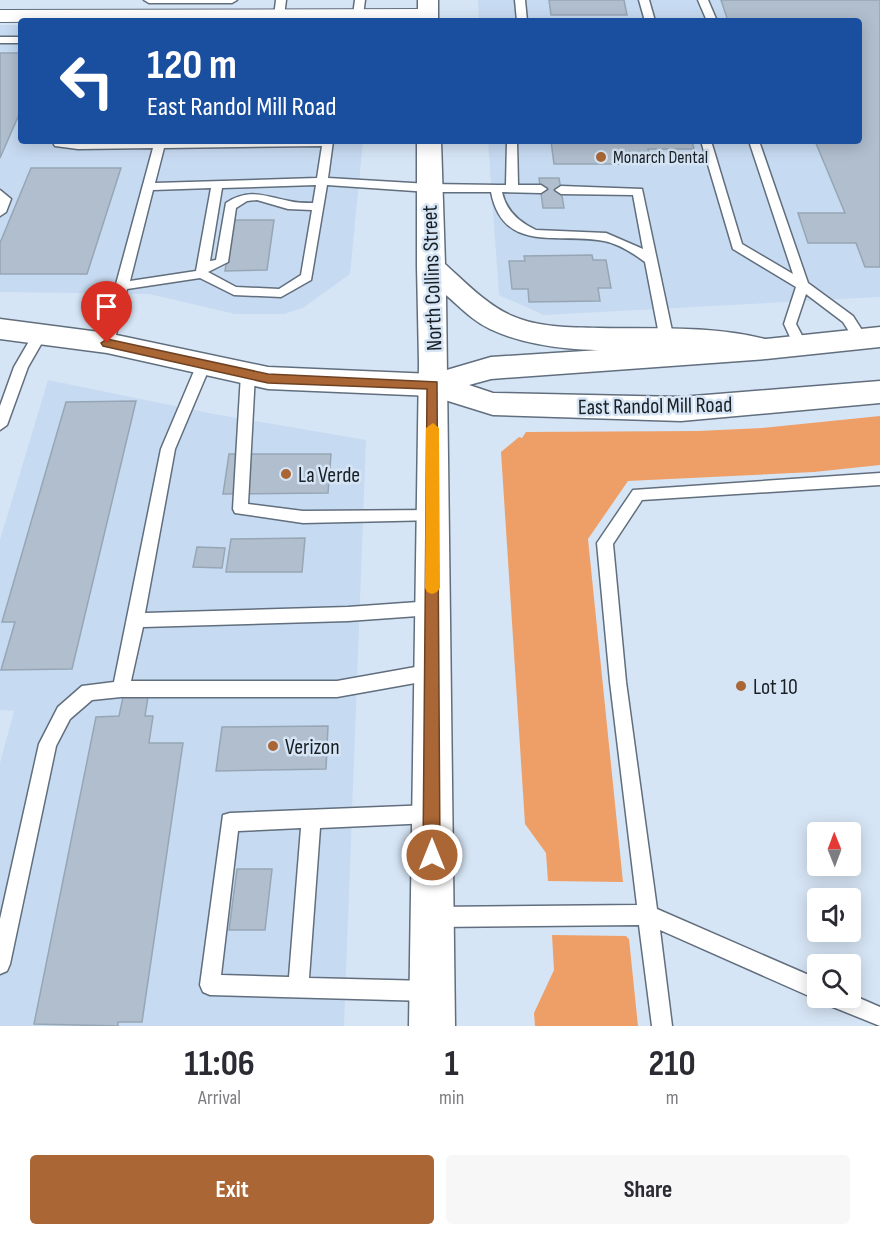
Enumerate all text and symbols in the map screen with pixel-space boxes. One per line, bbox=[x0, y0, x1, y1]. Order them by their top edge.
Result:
text: 120 m bbox=[147, 40, 237, 91]
icon: left bbox=[48, 42, 126, 120]
text: East Randol Mill Road bbox=[147, 91, 337, 123]
place label: Monarch Dental bbox=[613, 147, 708, 168]
marker: Monarch Dental bbox=[594, 150, 608, 164]
street label: North Collins Street bbox=[416, 204, 449, 351]
pin bbox=[81, 281, 132, 343]
icon: arrive bbox=[90, 290, 123, 323]
street label: East Randol Mill Road bbox=[578, 392, 732, 421]
place label: La Verde bbox=[298, 462, 360, 489]
marker: La Verde bbox=[279, 467, 293, 481]
place label: Lot 10 bbox=[753, 674, 798, 701]
marker: Lot 10 bbox=[734, 679, 748, 693]
place label: Verizon bbox=[285, 734, 340, 761]
marker: Verizon bbox=[266, 739, 280, 753]
north arrow bbox=[807, 822, 861, 876]
map controls bbox=[807, 822, 861, 1008]
position arrow bbox=[400, 823, 464, 887]
button: sound bbox=[807, 888, 861, 942]
button: search bbox=[807, 954, 861, 1008]
text: 11:06 bbox=[184, 1043, 255, 1086]
text: 1 bbox=[445, 1043, 459, 1086]
text: 210 bbox=[649, 1043, 696, 1086]
text: Arrival bbox=[198, 1086, 241, 1110]
text: min bbox=[439, 1086, 464, 1110]
text: m bbox=[666, 1086, 679, 1110]
button: Exit bbox=[30, 1155, 434, 1224]
button: Share bbox=[446, 1155, 850, 1224]

